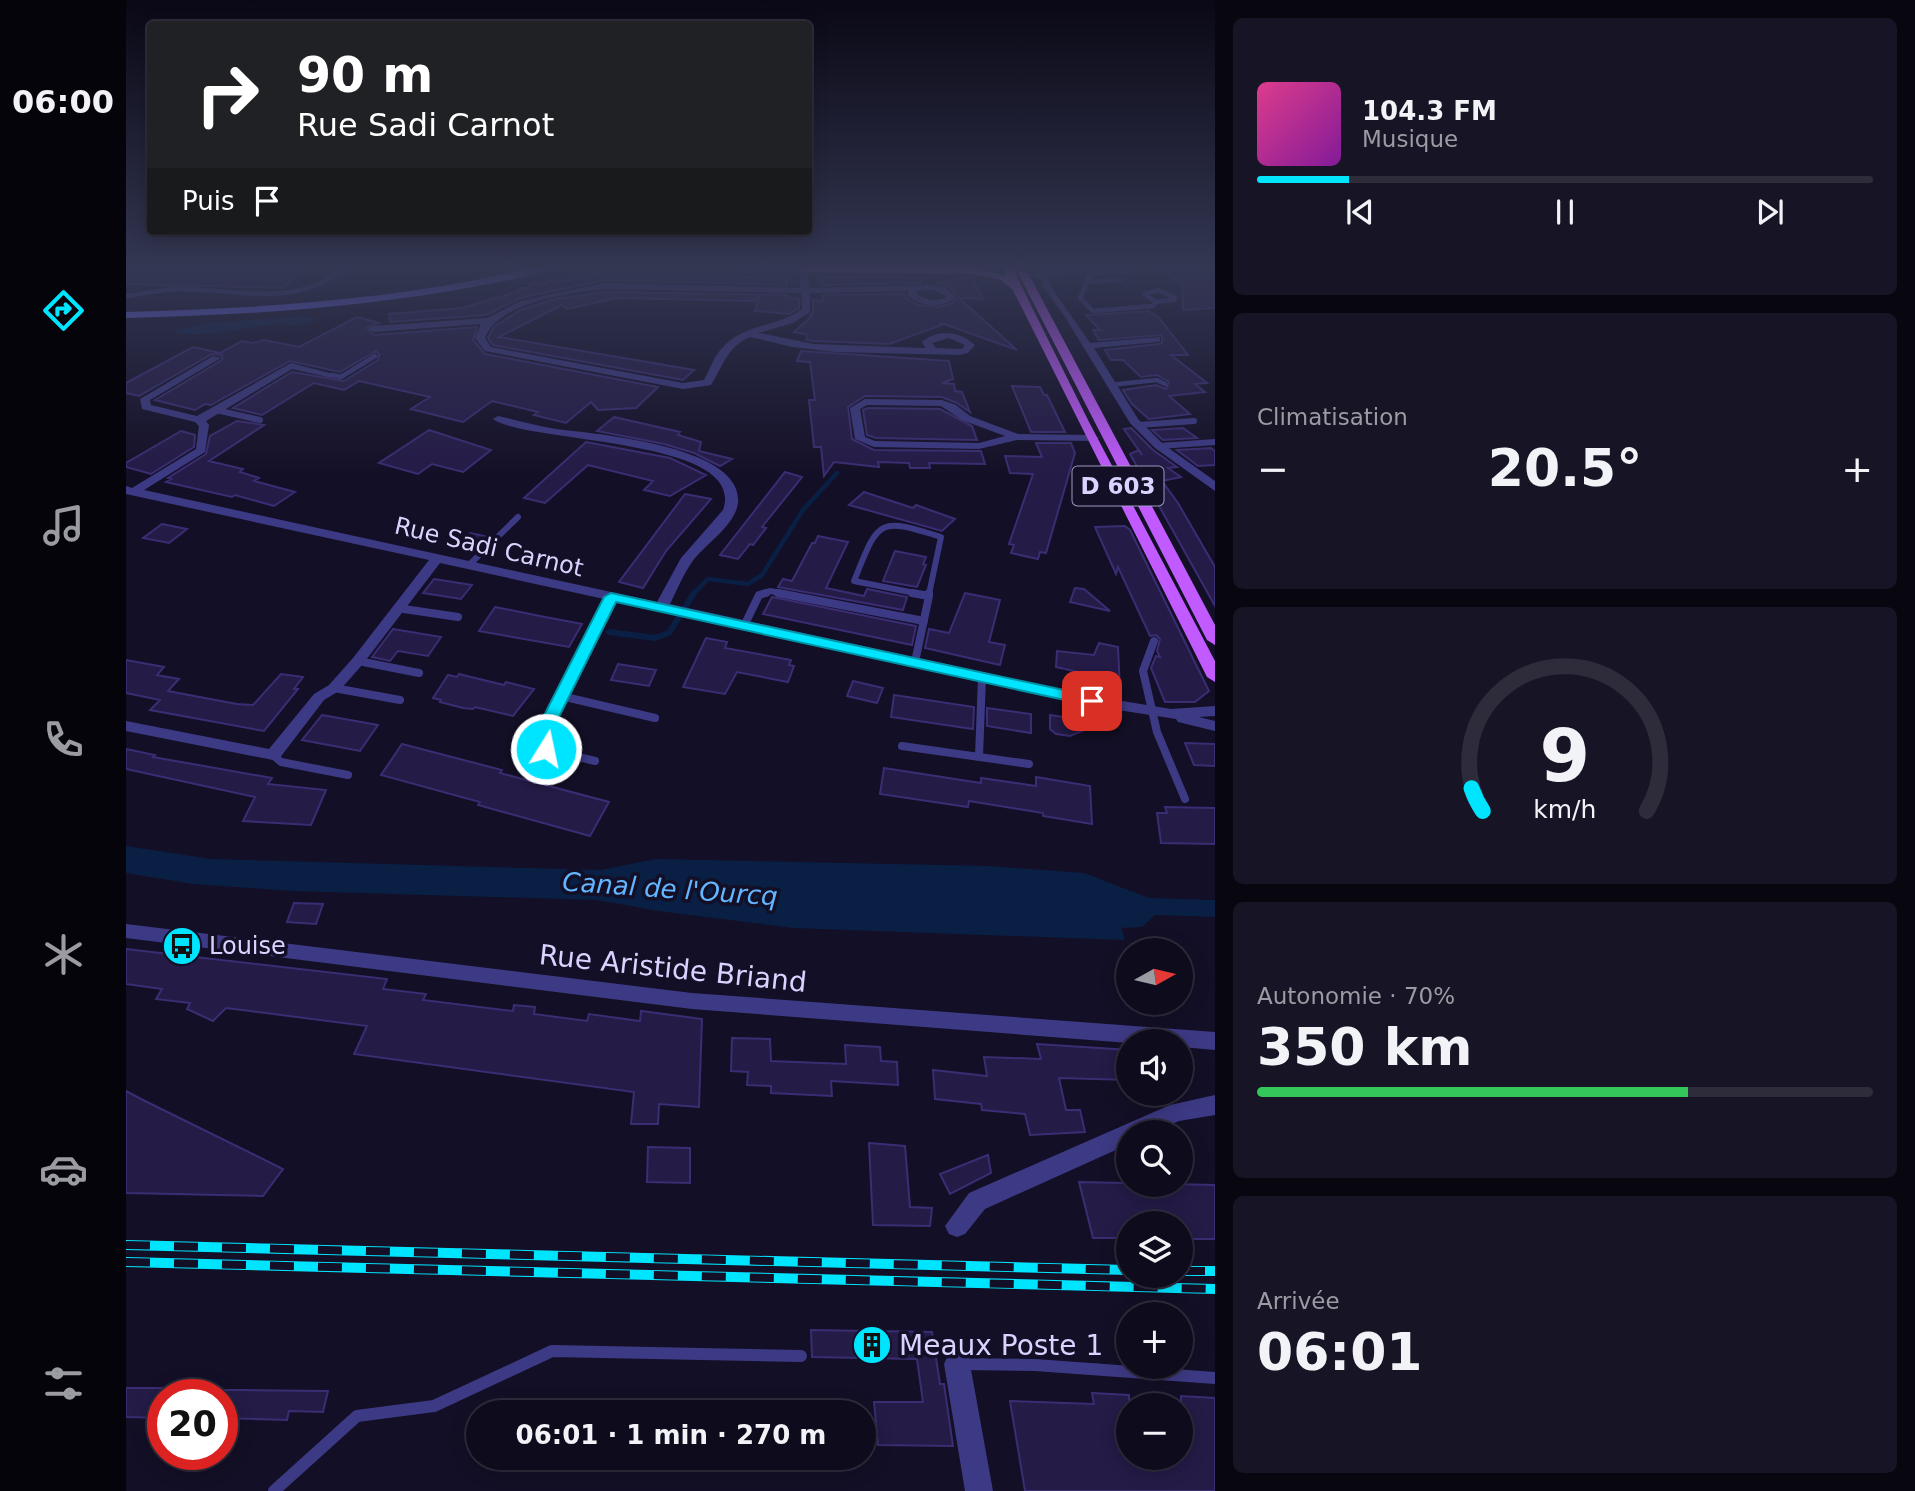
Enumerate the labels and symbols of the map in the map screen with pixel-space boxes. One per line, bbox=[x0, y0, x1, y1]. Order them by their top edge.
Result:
road number: D 603 bbox=[1072, 466, 1164, 506]
street label: Rue Sadi Carnot bbox=[392, 512, 586, 582]
pin bbox=[1062, 671, 1122, 731]
position arrow bbox=[509, 712, 583, 786]
water label: Canal de l'Ourcq bbox=[561, 867, 779, 911]
bus stop icon: Louise bbox=[161, 925, 203, 967]
place label: Louise bbox=[209, 932, 286, 960]
street label: Rue Aristide Briand bbox=[537, 938, 808, 999]
north arrow bbox=[1116, 938, 1194, 1015]
building icon: Meaux Poste 1 bbox=[851, 1324, 893, 1366]
place label: Meaux Poste 1 bbox=[899, 1329, 1103, 1362]
speed limit sign: 20 bbox=[147, 1379, 238, 1470]

